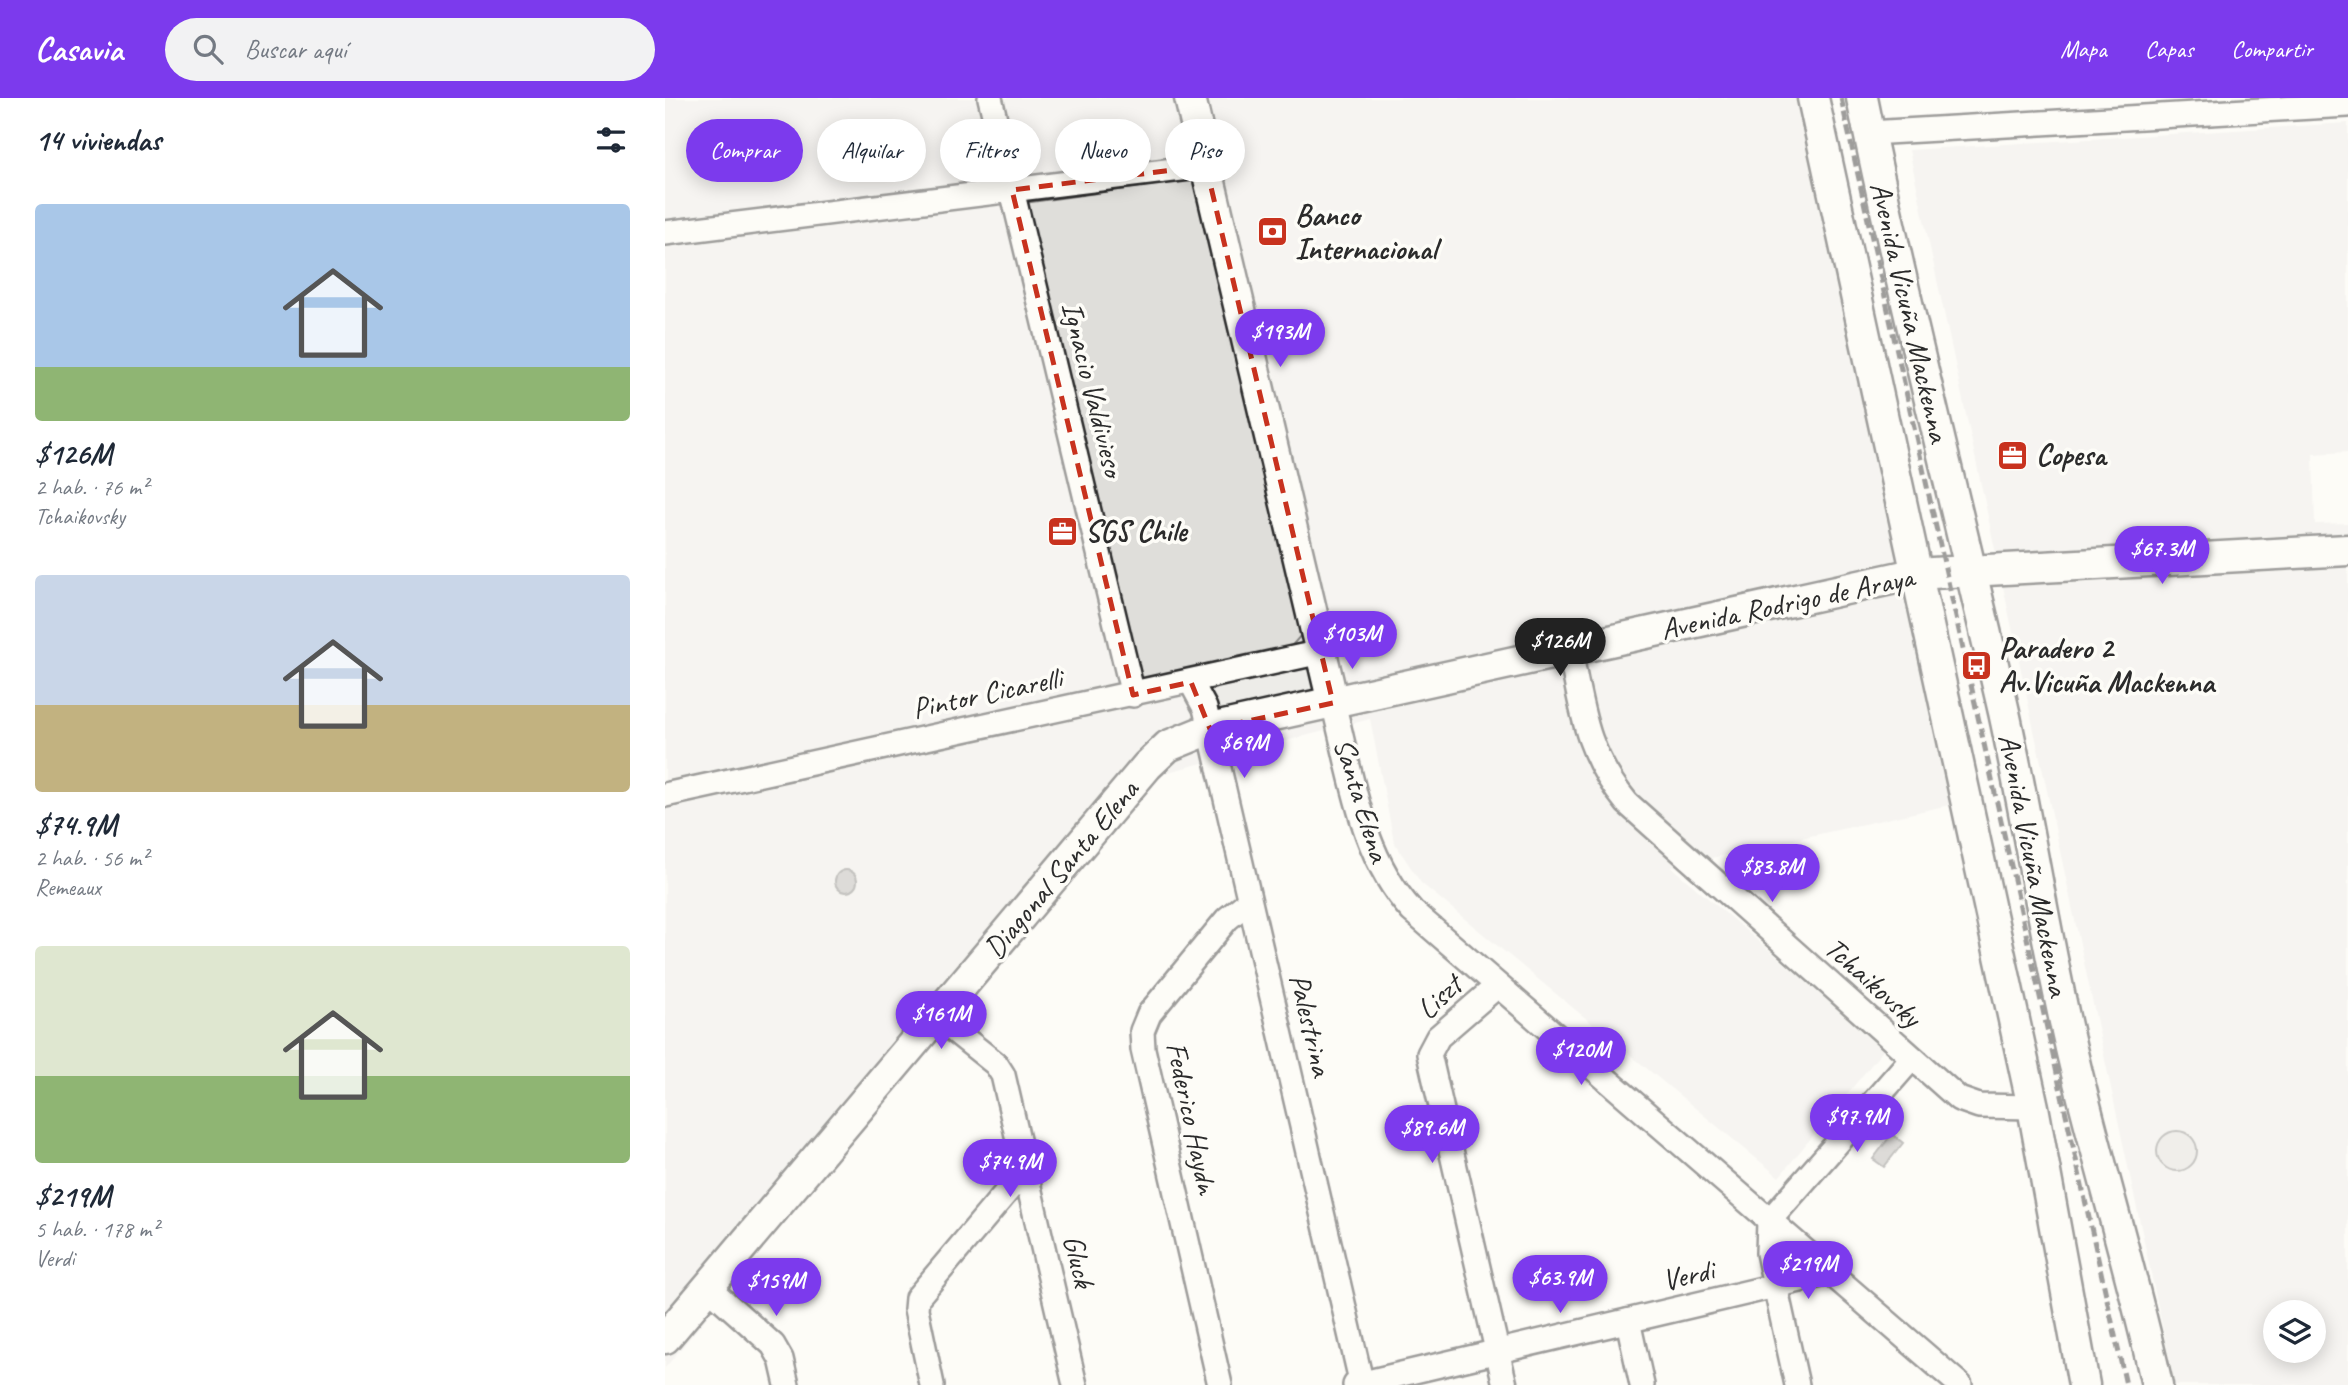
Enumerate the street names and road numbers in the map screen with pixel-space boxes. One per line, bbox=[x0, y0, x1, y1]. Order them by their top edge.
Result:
street label: Avenida Vicuña Mackenna bbox=[1862, 178, 1959, 448]
street label: Ignacio Valdivieso bbox=[1053, 298, 1134, 484]
street label: Avenida Rodrigo de Araya bbox=[1657, 557, 1919, 648]
street label: Pintor Cicarelli bbox=[909, 658, 1068, 727]
street label: Avenida Vicuña Mackenna bbox=[1990, 731, 2078, 1001]
street label: Santa Elena bbox=[1325, 734, 1399, 868]
street label: Diagonal Santa Elena bbox=[975, 770, 1148, 966]
street label: Tchaikovsky bbox=[1817, 929, 1931, 1037]
street label: Liszt bbox=[1408, 964, 1473, 1027]
street label: Palestrina bbox=[1281, 970, 1342, 1082]
street label: Federico Haydn bbox=[1157, 1039, 1227, 1199]
street label: Gluck bbox=[1055, 1231, 1104, 1293]
street label: Verdi bbox=[1659, 1250, 1721, 1299]

